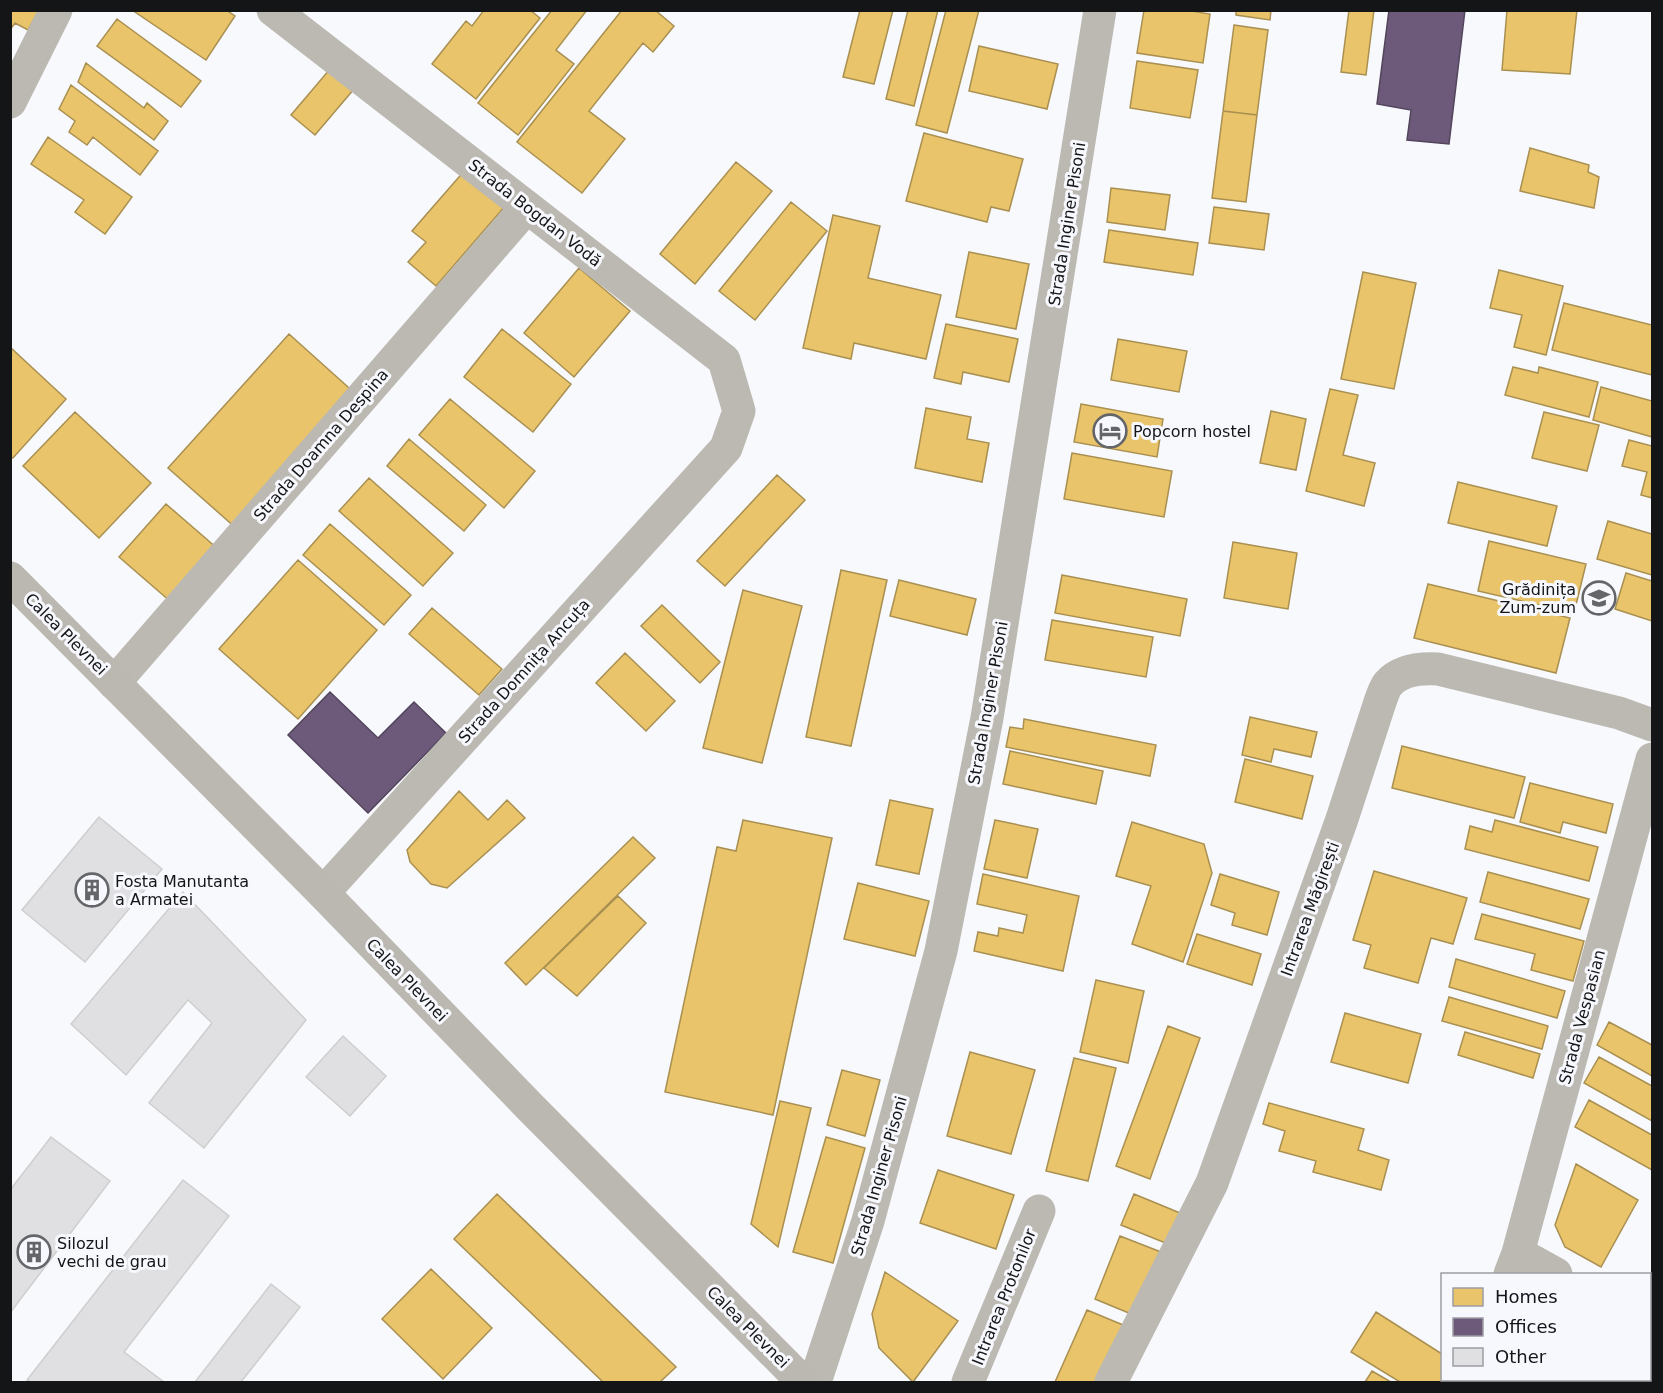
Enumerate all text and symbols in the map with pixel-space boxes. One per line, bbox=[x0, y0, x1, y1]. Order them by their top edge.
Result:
street label: Strada Inginer Pisoni bbox=[1045, 141, 1089, 307]
street label: Strada Bogdan Vodă bbox=[465, 155, 605, 271]
street label: Strada Doamna Despina bbox=[250, 365, 392, 525]
hotel icon: Popcorn hostel bbox=[1092, 413, 1128, 449]
place label: Popcorn hostel bbox=[1133, 422, 1251, 441]
place label: Grădinița Zum-zum bbox=[1499, 580, 1576, 617]
school or university icon: Grădinița Zum-zum bbox=[1581, 580, 1617, 616]
street label: Calea Plevnei bbox=[21, 589, 111, 679]
street label: Strada Domnița Ancuța bbox=[454, 595, 594, 747]
street label: Strada Inginer Pisoni bbox=[964, 620, 1012, 786]
street label: Intrarea Măgirești bbox=[1277, 839, 1343, 979]
building icon: Fosta Manutanta a Armatei bbox=[74, 872, 110, 908]
place label: Fosta Manutanta a Armatei bbox=[115, 872, 249, 909]
street label: Calea Plevnei bbox=[363, 935, 451, 1025]
street label: Strada Vespasian bbox=[1555, 948, 1609, 1086]
street label: Strada Inginer Pisoni bbox=[847, 1094, 911, 1258]
street label: Intrarea Protonilor bbox=[968, 1226, 1040, 1368]
building icon: Silozul vechi de grau bbox=[16, 1234, 52, 1270]
place label: Silozul vechi de grau bbox=[57, 1234, 167, 1271]
legend bbox=[1441, 1273, 1651, 1381]
street label: Calea Plevnei bbox=[703, 1282, 793, 1372]
text: Homes bbox=[1495, 1286, 1558, 1307]
text: Offices bbox=[1495, 1316, 1557, 1337]
text: Other bbox=[1495, 1346, 1547, 1367]

